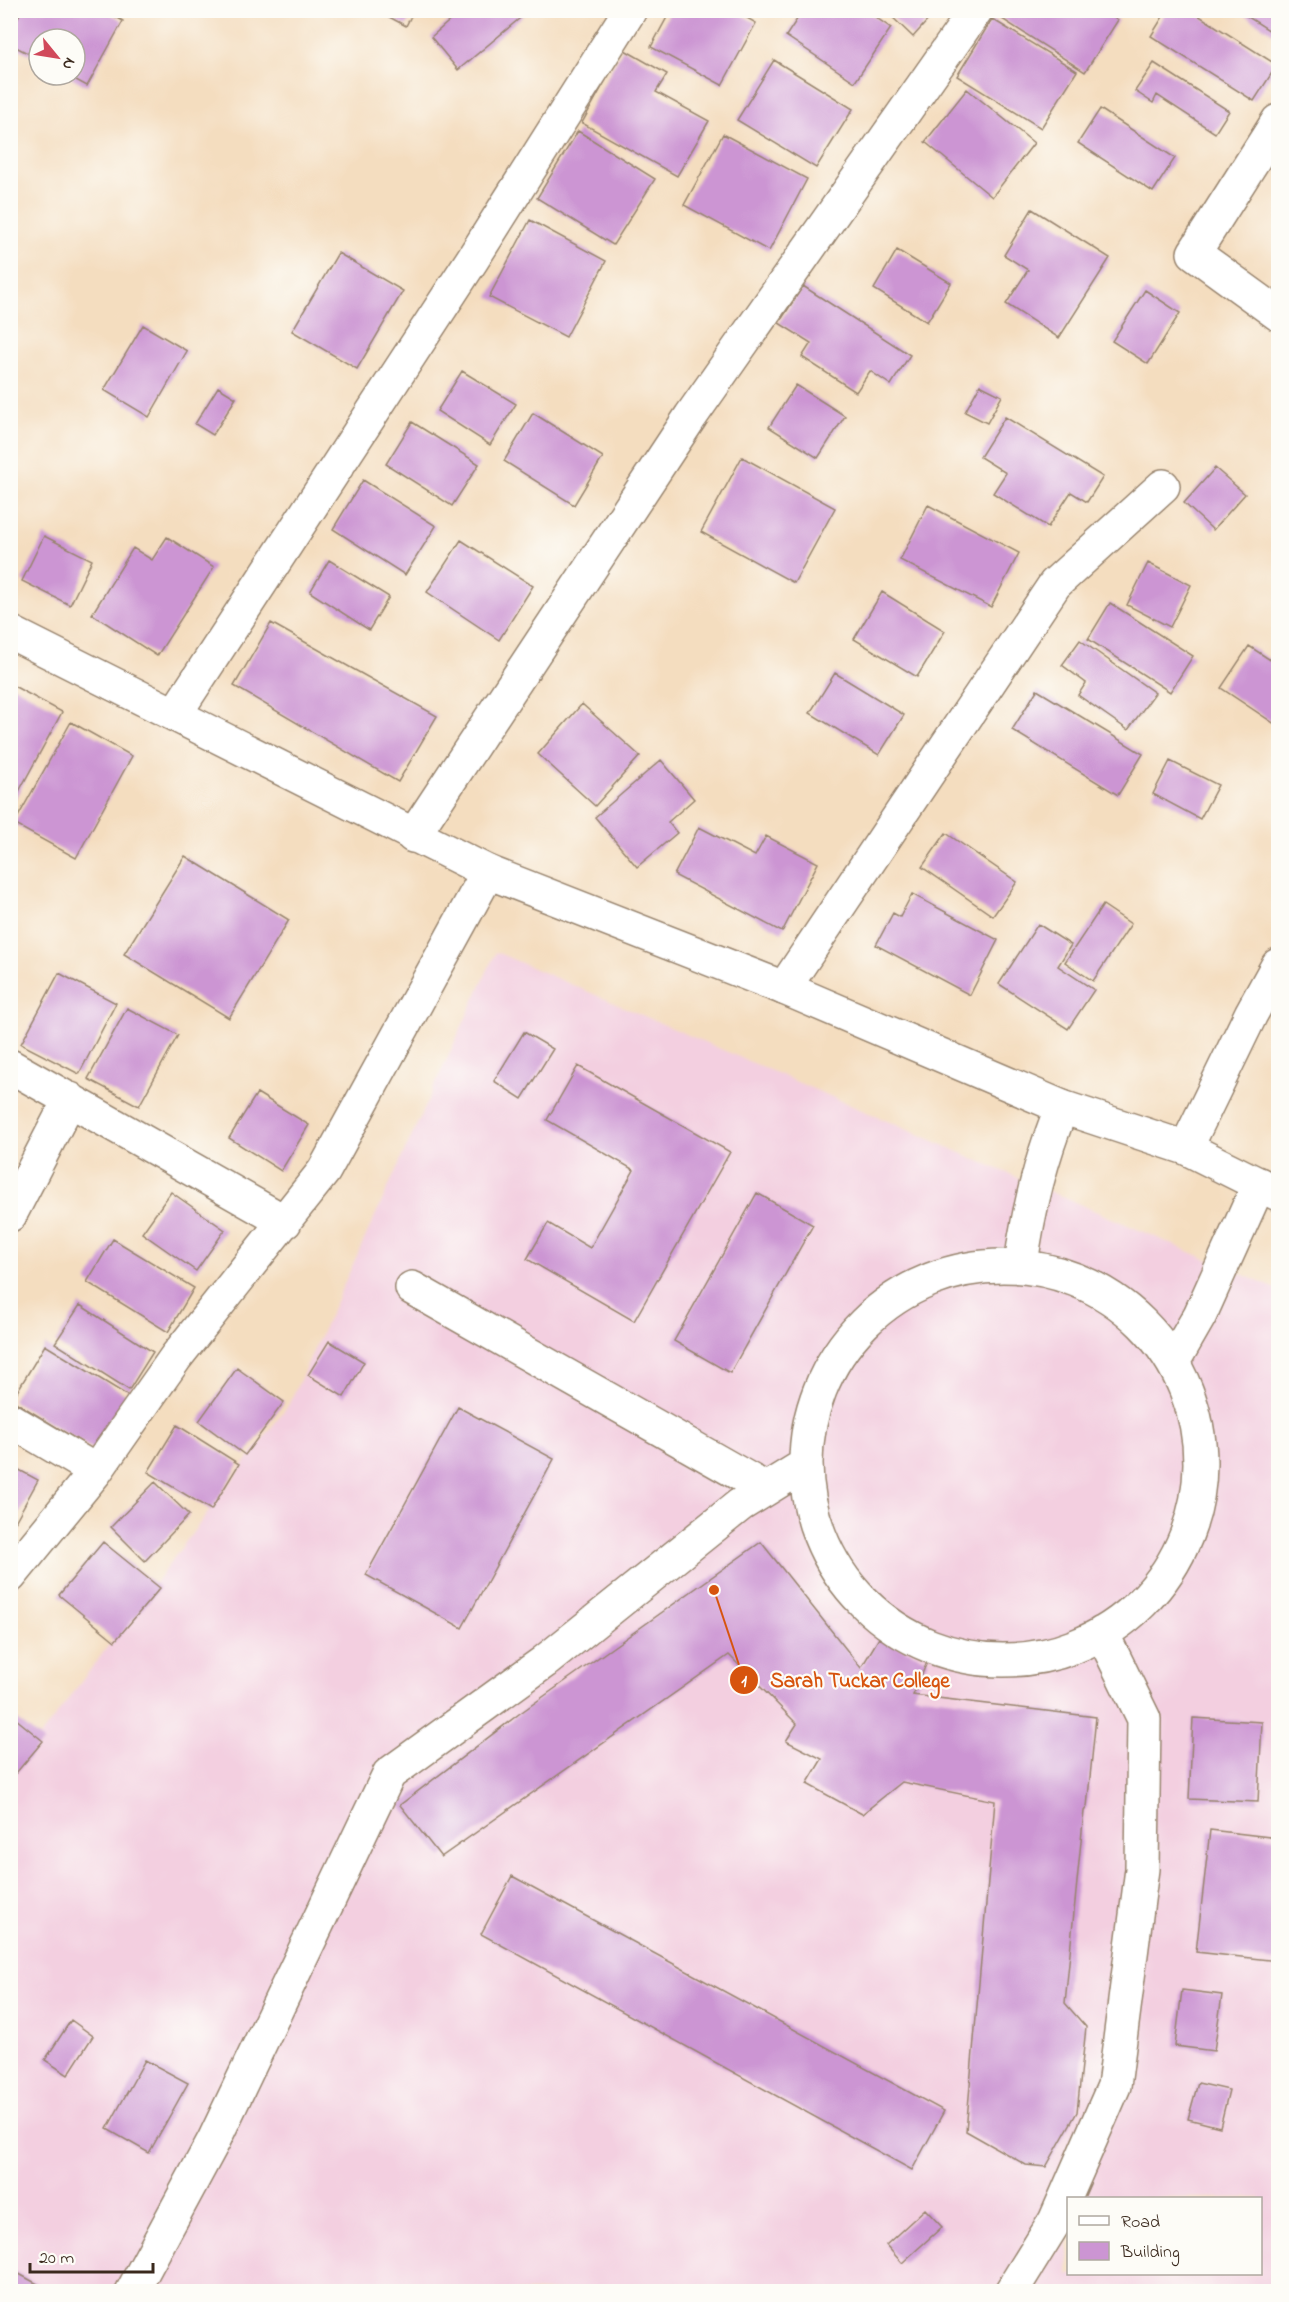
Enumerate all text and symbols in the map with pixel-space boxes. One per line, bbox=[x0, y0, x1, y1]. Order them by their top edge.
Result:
north arrow bbox=[27, 27, 87, 87]
text: N bbox=[55, 53, 81, 74]
callout: Sarah Tuckar College bbox=[729, 1661, 962, 1700]
text: Sarah Tuckar College bbox=[770, 1667, 950, 1699]
text: 1 bbox=[741, 1669, 747, 1695]
legend bbox=[1067, 2197, 1262, 2275]
text: Road bbox=[1121, 2210, 1160, 2236]
scale bar bbox=[30, 2236, 153, 2274]
text: Building bbox=[1120, 2240, 1180, 2267]
text: 20 m bbox=[39, 2246, 74, 2272]

